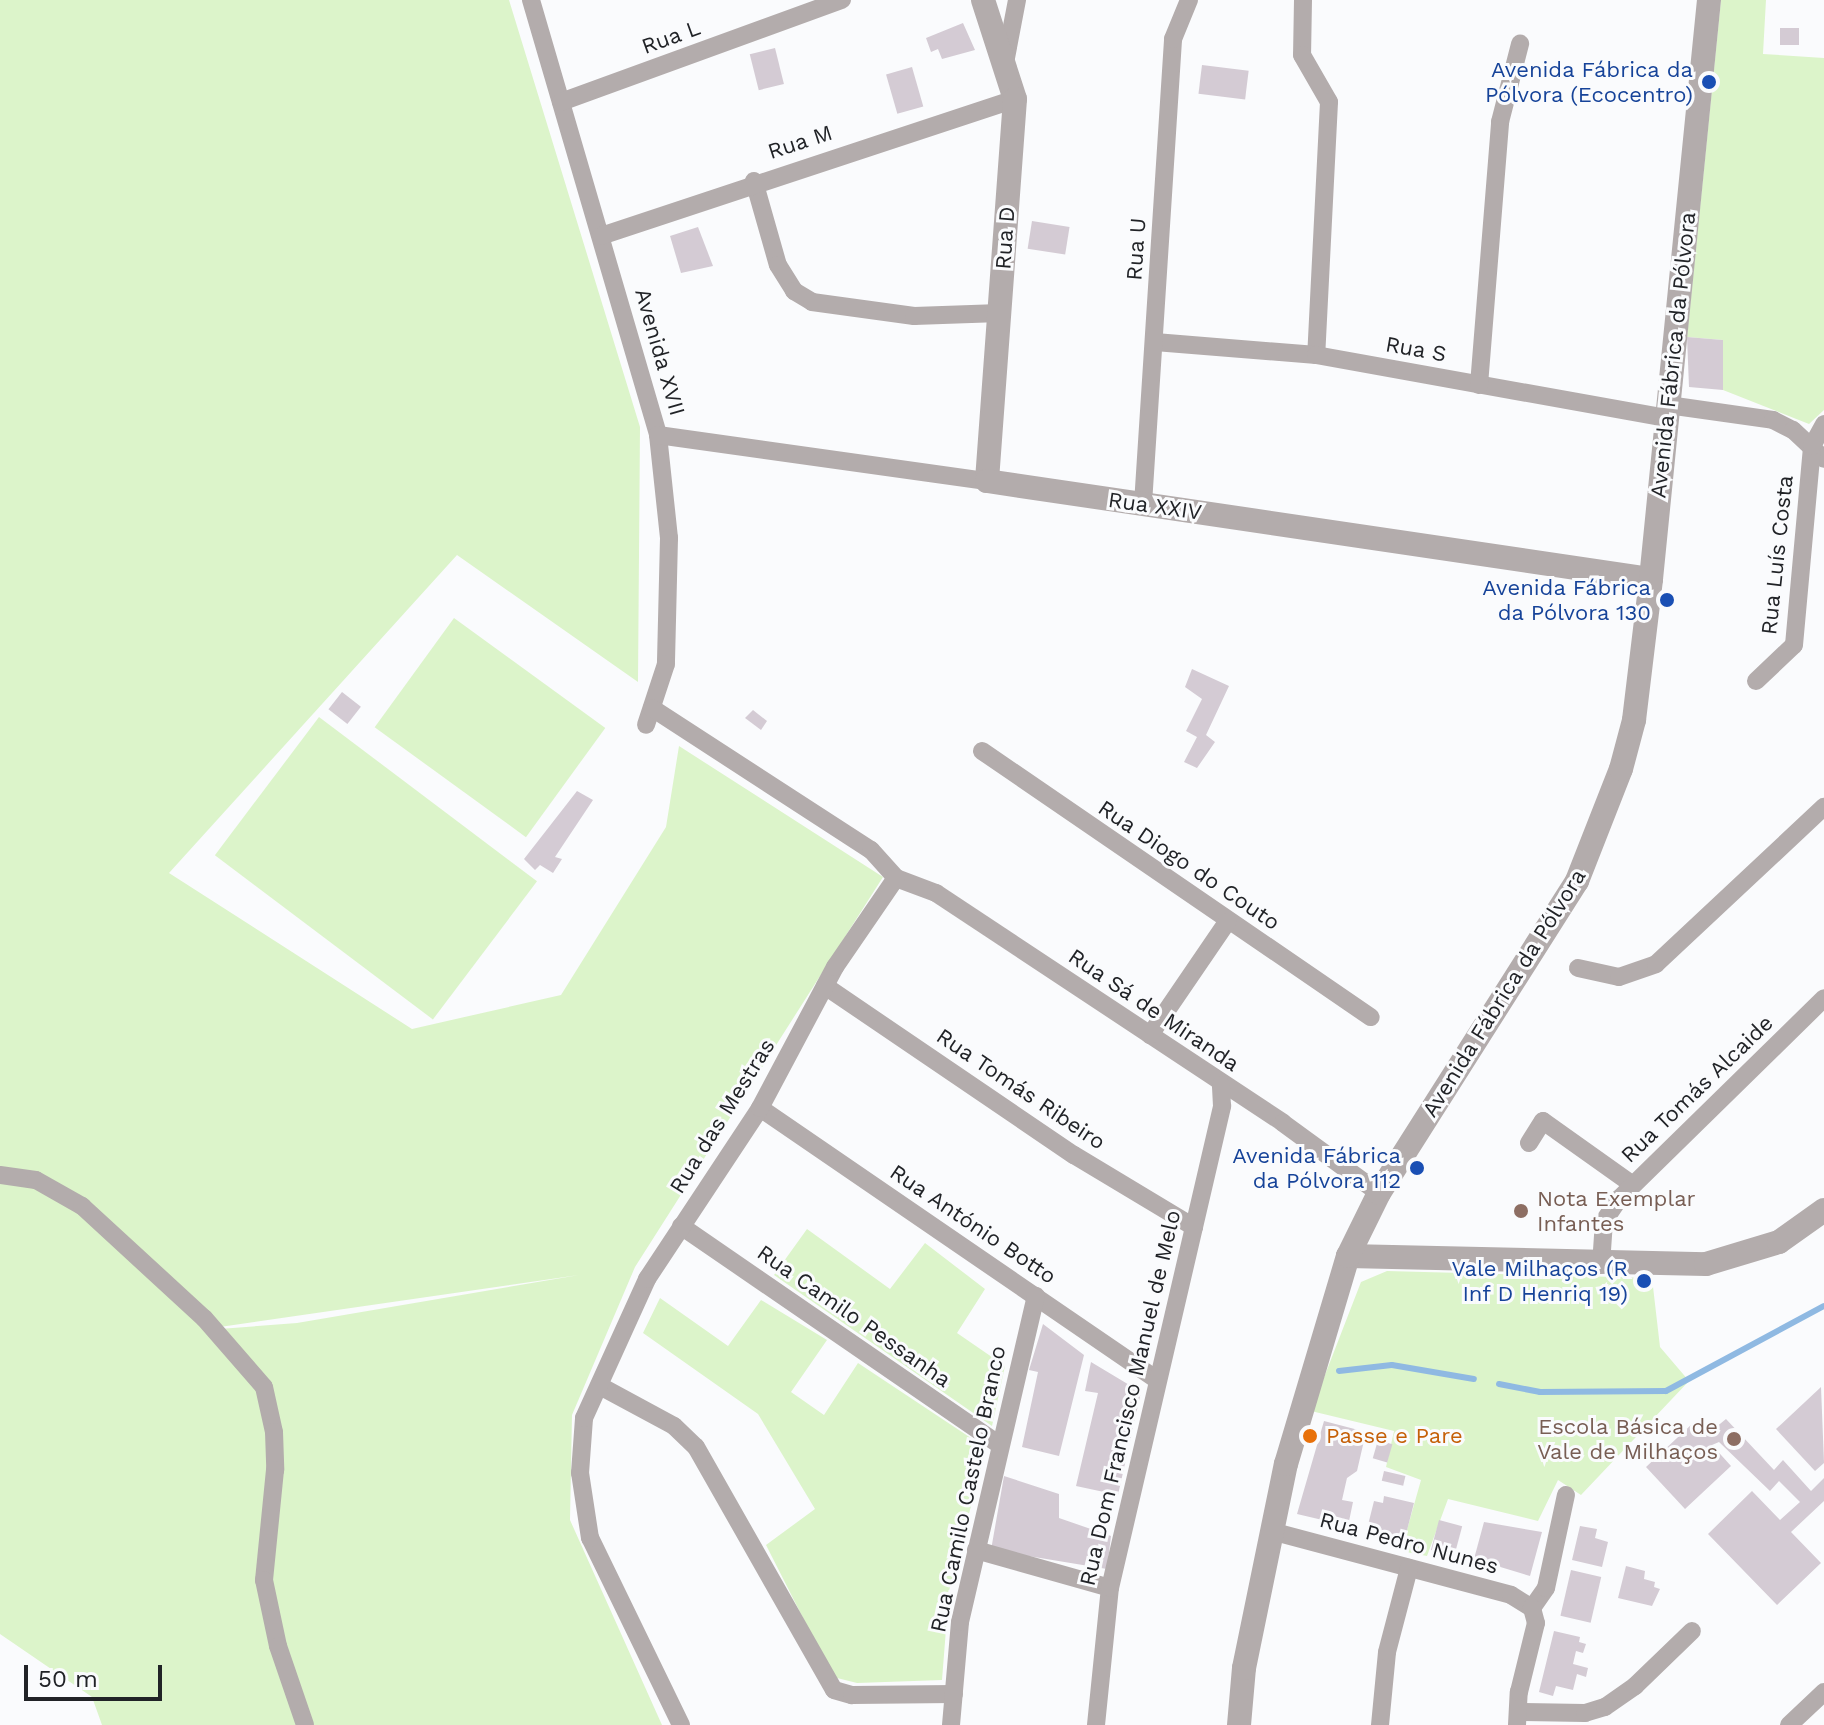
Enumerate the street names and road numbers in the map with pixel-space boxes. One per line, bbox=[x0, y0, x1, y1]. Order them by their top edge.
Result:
street label: Rua L bbox=[638, 14, 704, 60]
street label: Rua M bbox=[764, 119, 836, 165]
street label: Rua D bbox=[990, 205, 1020, 271]
street label: Avenida Fábrica da Pólvora bbox=[1645, 210, 1701, 500]
street label: Rua U bbox=[1121, 216, 1151, 282]
street label: Avenida XVII bbox=[629, 285, 691, 419]
street label: Rua S bbox=[1383, 331, 1449, 367]
street label: Rua Luís Costa bbox=[1755, 474, 1799, 636]
street label: Rua XXIV bbox=[1106, 486, 1204, 526]
street label: Rua Diogo do Couto bbox=[1093, 794, 1285, 936]
street label: Avenida Fábrica da Pólvora bbox=[1416, 863, 1592, 1123]
street label: Rua Sá de Miranda bbox=[1063, 943, 1245, 1077]
street label: Rua Tomás Alcaide bbox=[1615, 1009, 1779, 1169]
street label: Rua Tomás Ribeiro bbox=[931, 1022, 1111, 1156]
street label: Rua das Mestras bbox=[664, 1033, 780, 1199]
street label: Rua António Botto bbox=[884, 1158, 1062, 1290]
street label: Rua Dom Francisco Manuel de Melo bbox=[1074, 1207, 1186, 1589]
street label: Rua Camilo Pessanha bbox=[752, 1239, 956, 1393]
street label: Rua Camilo Castelo Branco bbox=[925, 1343, 1011, 1635]
street label: Rua Pedro Nunes bbox=[1317, 1506, 1501, 1580]

